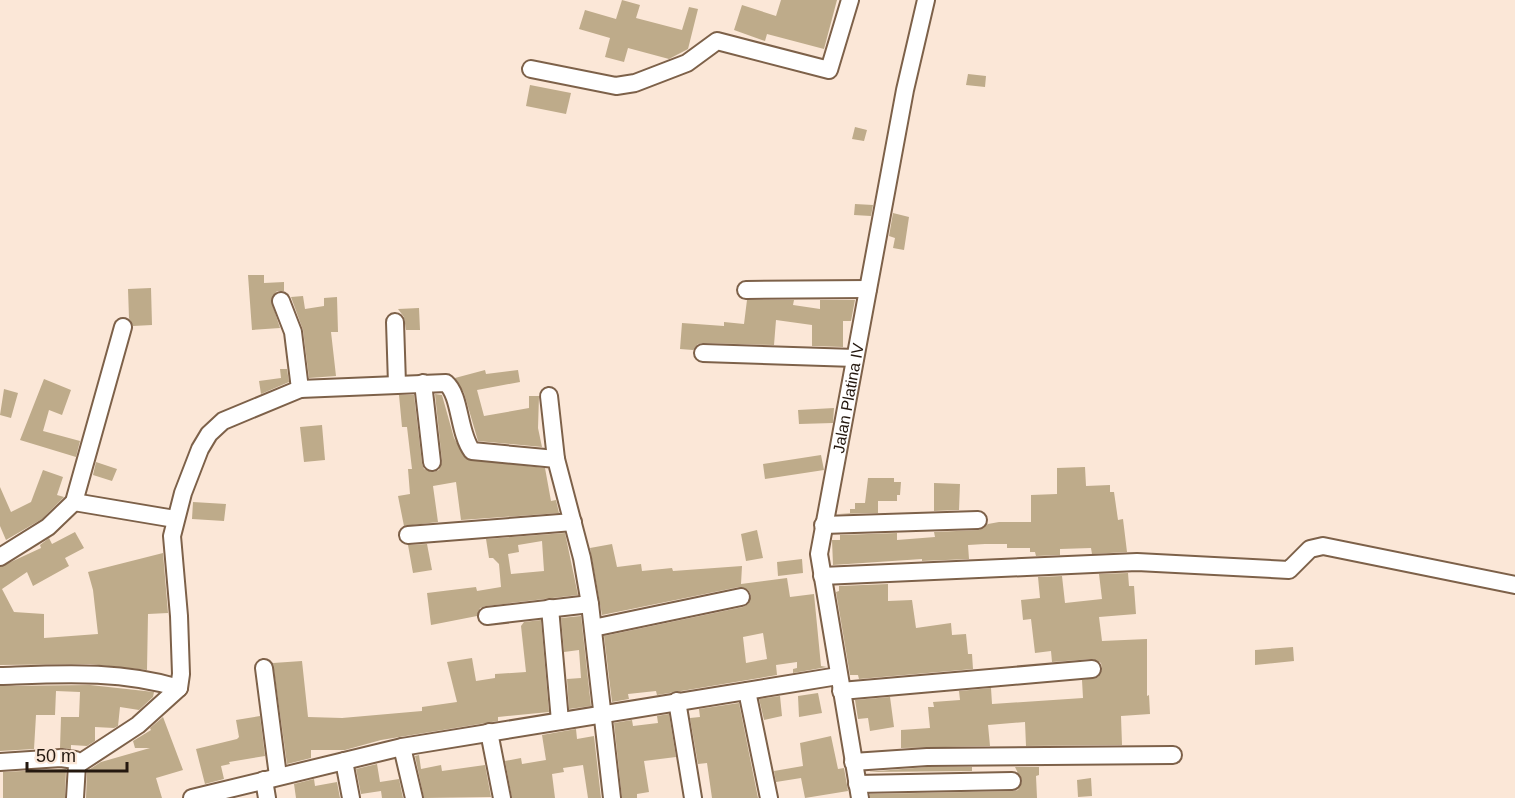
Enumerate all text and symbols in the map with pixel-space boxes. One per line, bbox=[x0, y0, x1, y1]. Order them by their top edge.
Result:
street label: Jalan Platina IV bbox=[830, 342, 867, 454]
scale bar bbox=[27, 735, 128, 773]
text: 50 m bbox=[36, 746, 76, 766]

